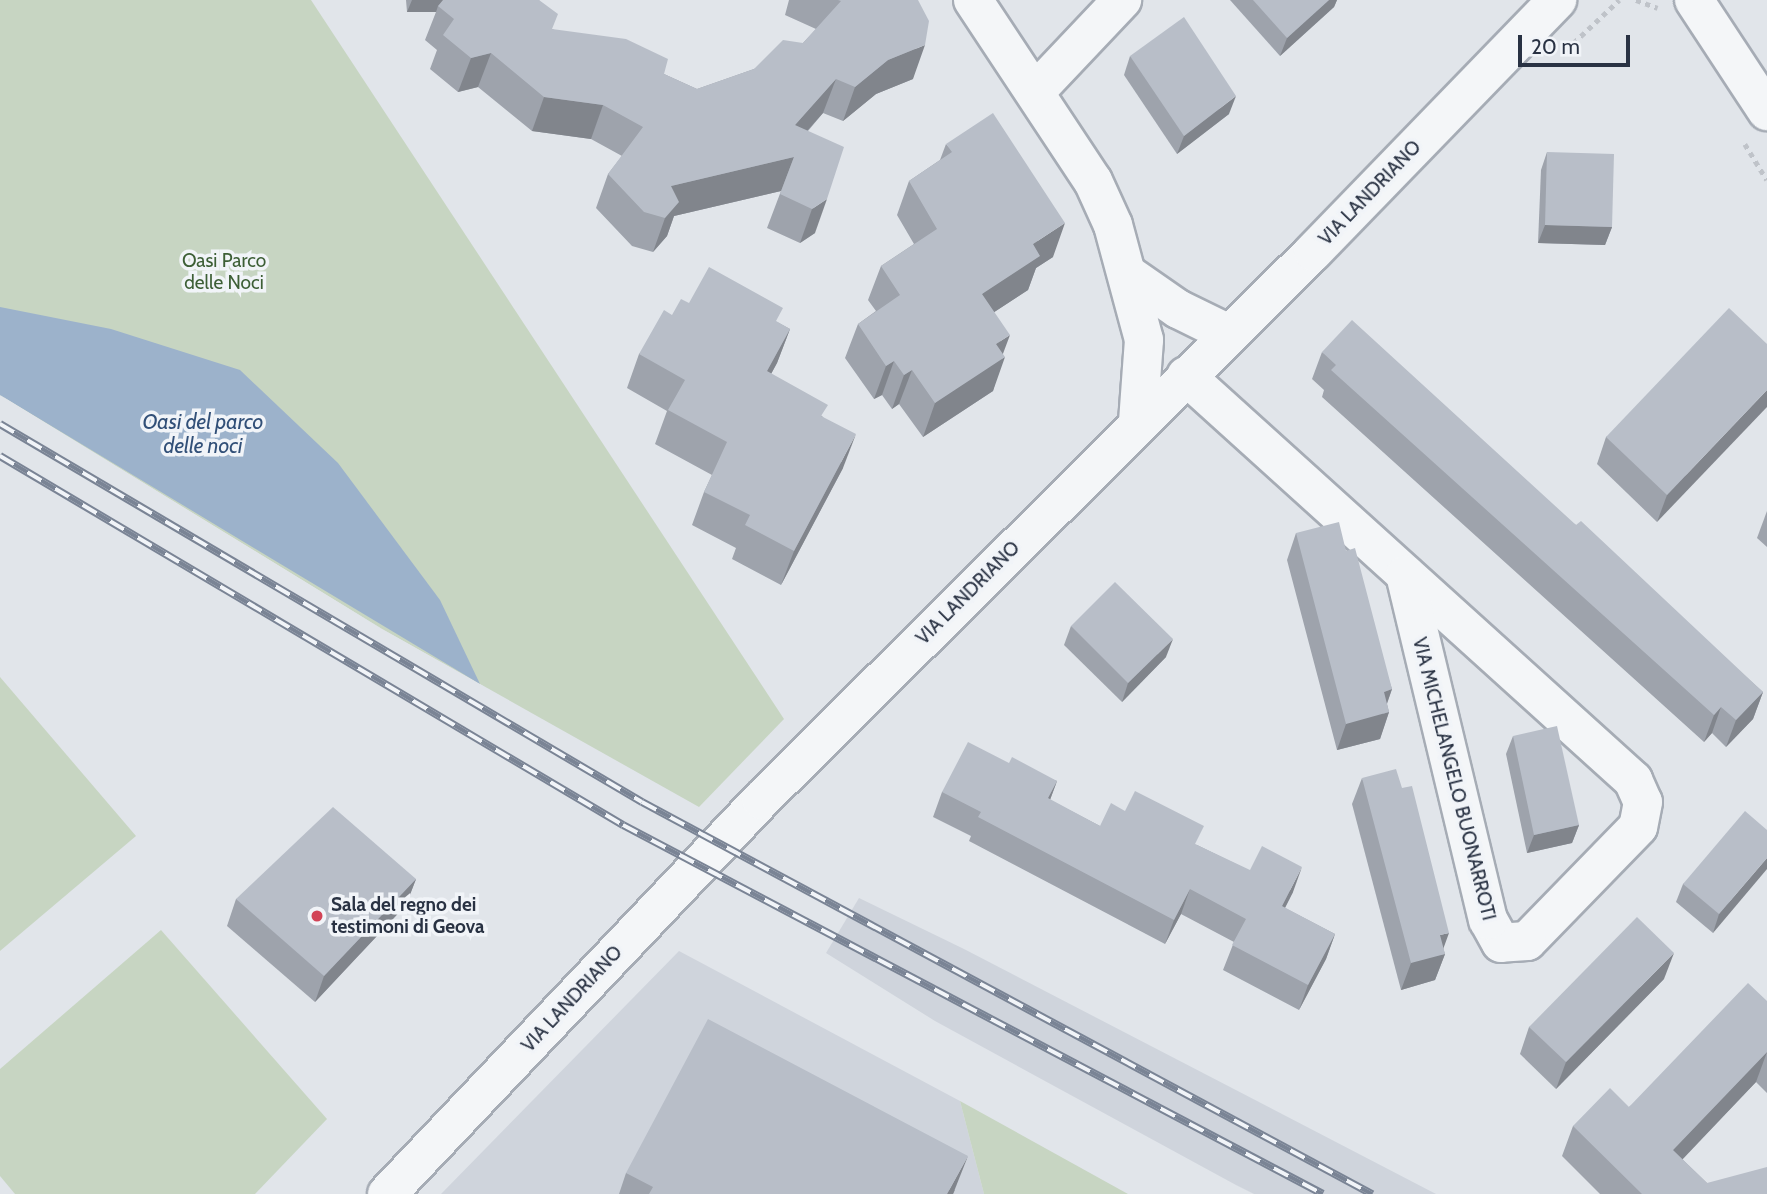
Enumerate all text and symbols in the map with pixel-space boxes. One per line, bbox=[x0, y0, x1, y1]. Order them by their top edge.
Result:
scale bar bbox=[1522, 21, 1634, 65]
text: 20 m bbox=[1531, 34, 1580, 59]
street label: VIA LANDRIANO bbox=[1314, 136, 1426, 250]
park label: Oasi Parco delle Noci bbox=[182, 250, 266, 294]
water label: Oasi del parco delle noci bbox=[143, 409, 263, 459]
street label: VIA LANDRIANO bbox=[912, 537, 1024, 649]
street label: VIA MICHELANGELO BUONARROTI bbox=[1408, 635, 1500, 923]
place label: Sala del regno dei testimoni di Geova bbox=[331, 894, 485, 938]
marker: Sala del regno dei testimoni di Geova bbox=[309, 908, 325, 924]
street label: VIA LANDRIANO bbox=[517, 941, 627, 1057]

